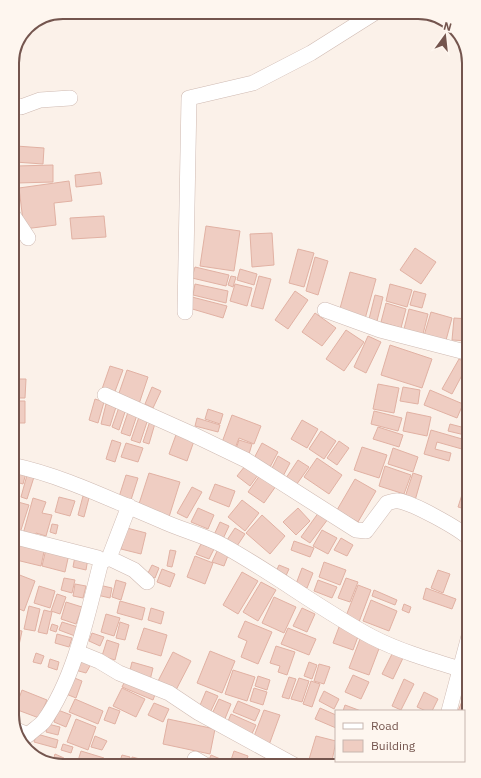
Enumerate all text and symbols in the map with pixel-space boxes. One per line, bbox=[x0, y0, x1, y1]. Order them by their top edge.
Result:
north arrow bbox=[425, 16, 465, 56]
text: N bbox=[442, 19, 453, 34]
legend bbox=[335, 710, 465, 762]
text: Road bbox=[371, 718, 399, 733]
text: Building bbox=[371, 738, 416, 753]

